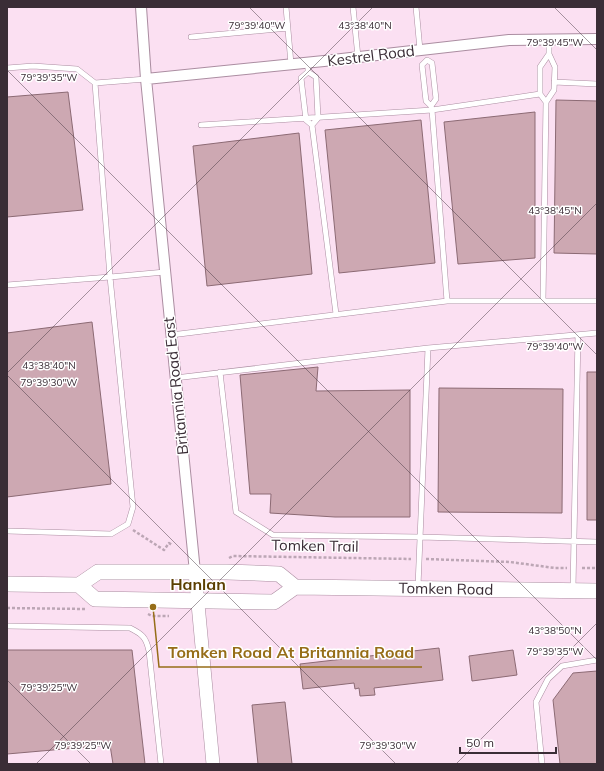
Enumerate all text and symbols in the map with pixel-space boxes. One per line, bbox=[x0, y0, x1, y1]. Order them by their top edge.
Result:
text: 79°39'40"W bbox=[229, 19, 285, 32]
text: 43°38'40"N bbox=[338, 19, 392, 32]
text: 79°39'45"W bbox=[527, 36, 583, 49]
street label: Kestrel Road bbox=[326, 41, 416, 70]
text: 79°39'35"W bbox=[21, 71, 77, 84]
text: 43°38'45"N bbox=[528, 204, 582, 217]
street label: Britannia Road East bbox=[159, 316, 192, 456]
text: 79°39'40"W bbox=[527, 340, 583, 353]
text: 43°38'40"N bbox=[22, 359, 76, 372]
text: 79°39'30"W bbox=[21, 376, 77, 389]
street label: Tomken Trail bbox=[271, 535, 359, 556]
district label: Hanlan bbox=[170, 574, 226, 594]
street label: Tomken Road bbox=[398, 578, 494, 599]
text: 43°38'50"N bbox=[528, 624, 582, 637]
callout: Tomken Road At Britannia Road bbox=[159, 639, 422, 667]
text: Tomken Road At Britannia Road bbox=[168, 642, 414, 662]
text: 79°39'35"W bbox=[527, 645, 583, 658]
text: 79°39'25"W bbox=[21, 681, 77, 694]
scale bar bbox=[460, 729, 556, 755]
text: 50 m bbox=[466, 735, 494, 750]
text: 79°39'25"W bbox=[55, 739, 111, 752]
text: 79°39'30"W bbox=[360, 739, 416, 752]

